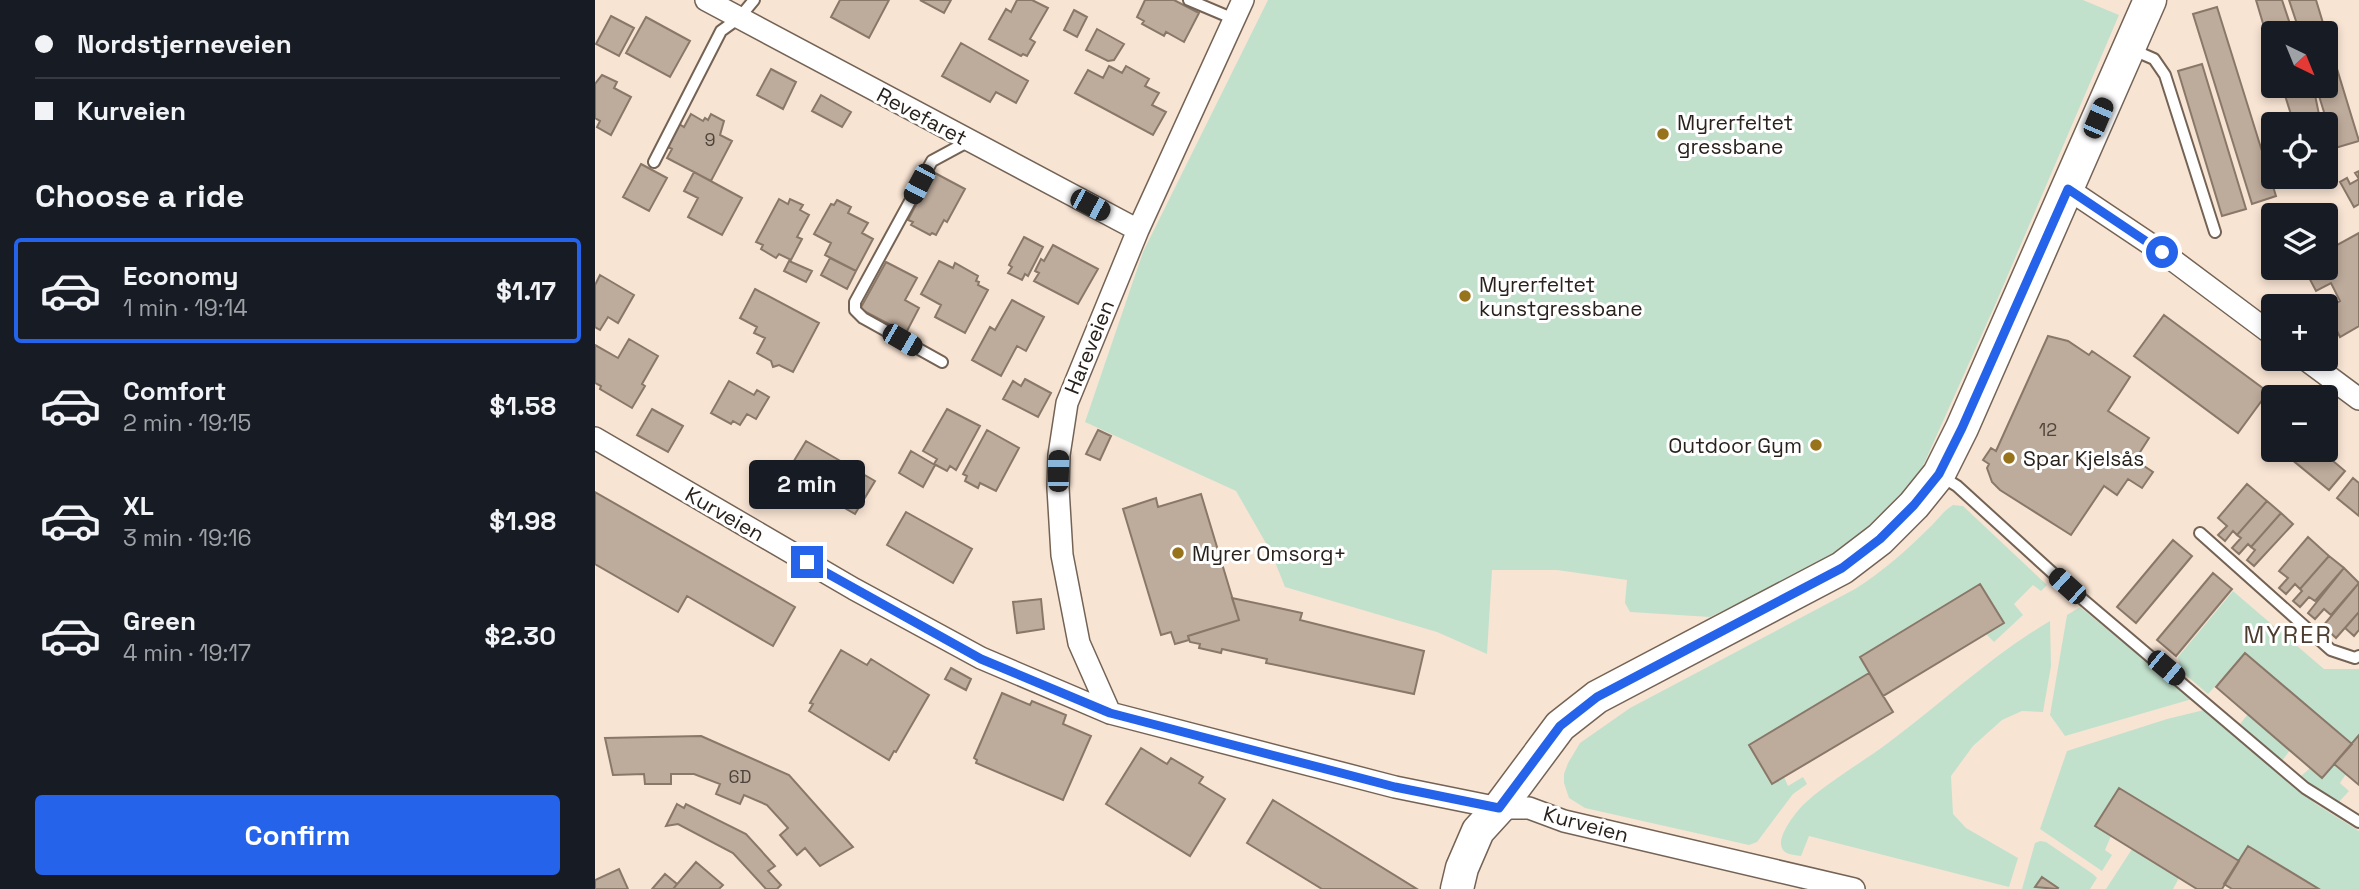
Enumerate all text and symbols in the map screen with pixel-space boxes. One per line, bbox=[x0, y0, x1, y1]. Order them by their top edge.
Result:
north arrow bbox=[2261, 21, 2338, 98]
map controls bbox=[2261, 21, 2338, 462]
text: Nordstjerneveien bbox=[77, 27, 292, 61]
street label: Revefaret bbox=[872, 81, 972, 151]
text: Kurveien bbox=[77, 94, 186, 128]
car bbox=[2081, 95, 2116, 141]
place label: Myrerfeltet gressbane bbox=[1677, 109, 1793, 160]
button: locate bbox=[2261, 112, 2338, 189]
marker: Myrerfeltet gressbane bbox=[1655, 126, 1671, 142]
house number: 9 bbox=[704, 128, 716, 151]
car bbox=[900, 161, 939, 207]
text: Choose a ride bbox=[35, 176, 245, 216]
car bbox=[1067, 186, 1114, 224]
button: layers bbox=[2261, 203, 2338, 280]
route start bbox=[2146, 236, 2178, 268]
icon: car bbox=[39, 259, 102, 322]
text: Economy bbox=[123, 259, 239, 293]
place label: Myrerfeltet kunstgressbane bbox=[1479, 271, 1643, 322]
text: $1.17 bbox=[496, 274, 556, 308]
marker: Myrerfeltet kunstgressbane bbox=[1457, 288, 1473, 304]
text: 1 min · 19:14 bbox=[123, 293, 248, 323]
button: + bbox=[2261, 294, 2338, 371]
street label: Hareveien bbox=[1058, 296, 1120, 398]
car bbox=[879, 320, 926, 360]
icon: car bbox=[39, 374, 102, 437]
text: Comfort bbox=[123, 374, 226, 408]
button: − bbox=[2261, 385, 2338, 462]
text: $1.58 bbox=[490, 389, 556, 423]
text: 2 min · 19:15 bbox=[123, 408, 251, 438]
house number: 12 bbox=[2039, 418, 2057, 441]
place label: Outdoor Gym bbox=[1668, 432, 1802, 459]
marker: Outdoor Gym bbox=[1808, 437, 1824, 453]
place label: Spar Kjelsås bbox=[2023, 445, 2144, 472]
car bbox=[1048, 450, 1069, 492]
marker: Spar Kjelsås bbox=[2001, 450, 2017, 466]
callout: 2 min bbox=[749, 461, 865, 510]
text: 2 min bbox=[777, 469, 837, 499]
street label: Kurveien bbox=[681, 481, 769, 547]
icon: car bbox=[39, 489, 102, 552]
text: XL bbox=[123, 489, 154, 523]
text: $1.98 bbox=[489, 504, 556, 538]
text: 3 min · 19:16 bbox=[123, 523, 252, 553]
place label: Myrer Omsorg+ bbox=[1192, 540, 1347, 567]
marker: Myrer Omsorg+ bbox=[1170, 545, 1186, 561]
route end bbox=[791, 546, 823, 578]
car bbox=[2045, 564, 2090, 608]
icon: car bbox=[39, 604, 102, 667]
text: Green bbox=[123, 604, 196, 638]
text: $2.30 bbox=[484, 619, 556, 653]
district label: MYRER bbox=[2243, 619, 2333, 650]
text: 4 min · 19:17 bbox=[123, 638, 251, 668]
car bbox=[2144, 646, 2189, 690]
house number: 6D bbox=[729, 765, 751, 788]
button: Confirm bbox=[35, 795, 560, 875]
street label: Kurveien bbox=[1540, 800, 1632, 848]

